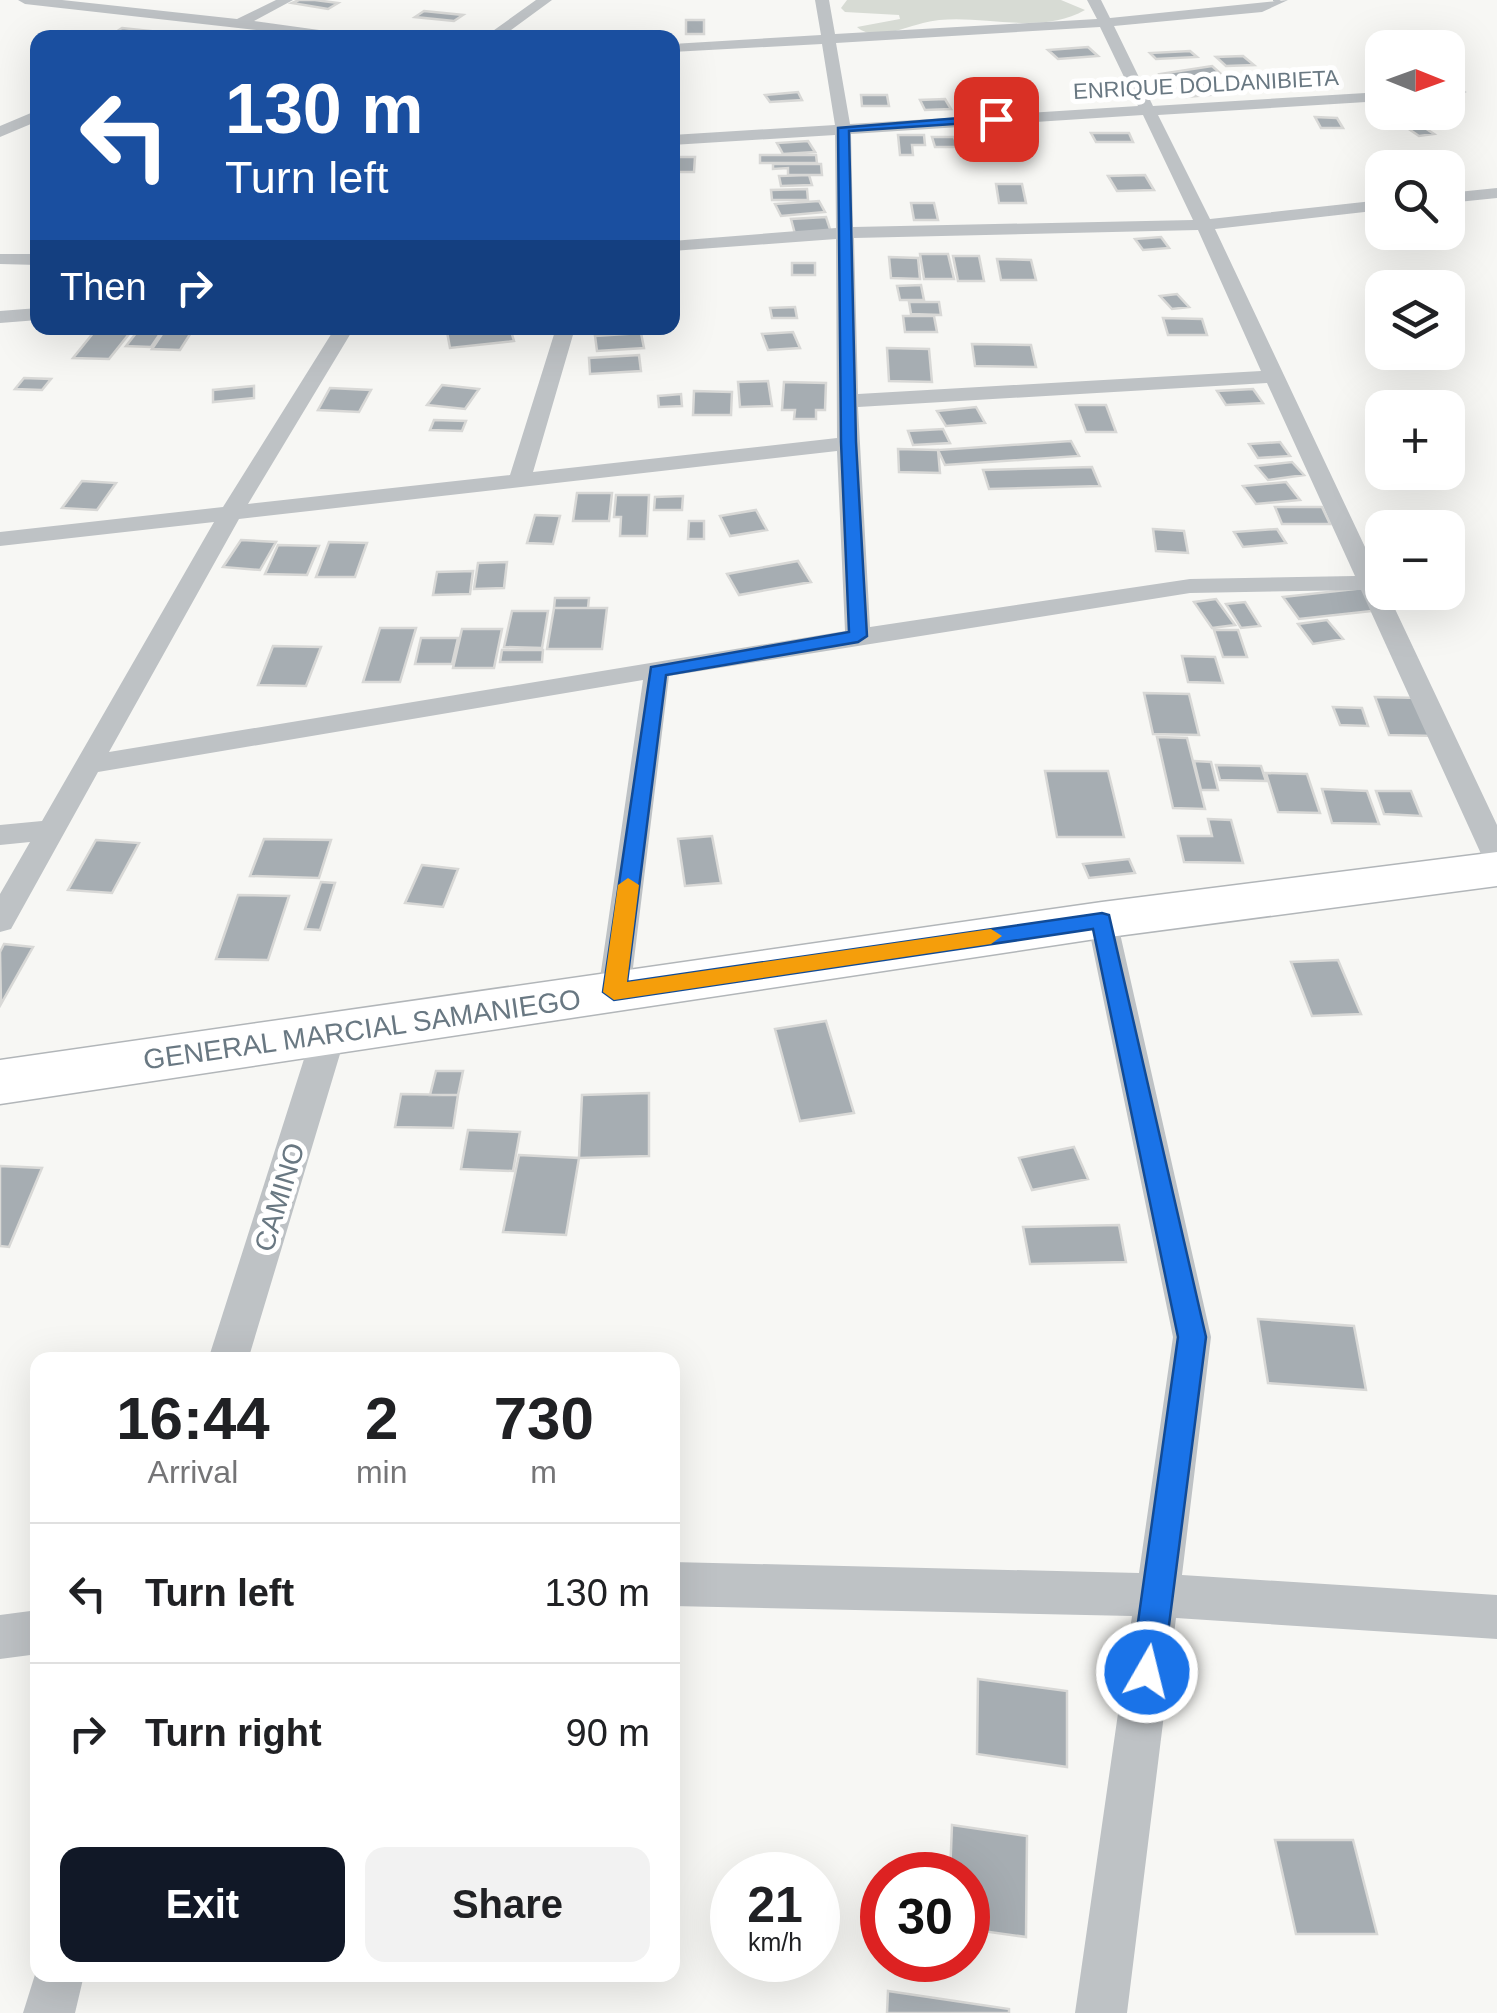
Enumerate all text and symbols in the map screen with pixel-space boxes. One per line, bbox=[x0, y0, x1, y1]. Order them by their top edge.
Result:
north arrow bbox=[1365, 30, 1465, 130]
map controls bbox=[1365, 30, 1465, 610]
street label: ENRIQUE DOLDANIBIETA bbox=[1073, 65, 1340, 104]
icon: left bbox=[60, 70, 190, 200]
text: 130 m bbox=[225, 70, 423, 148]
pin bbox=[954, 77, 1039, 162]
icon: arrive bbox=[969, 92, 1024, 147]
button: search bbox=[1365, 150, 1465, 250]
text: Turn left bbox=[225, 152, 388, 203]
icon: right bbox=[167, 260, 222, 315]
text: Then bbox=[60, 266, 147, 308]
button: layers bbox=[1365, 270, 1465, 370]
button: + bbox=[1365, 390, 1465, 490]
button: − bbox=[1365, 510, 1465, 610]
street label: GENERAL MARCIAL SAMANIEGO bbox=[141, 983, 583, 1076]
street label: CAMINO bbox=[248, 1139, 311, 1255]
text: 16:44 bbox=[116, 1385, 270, 1452]
text: 2 bbox=[365, 1385, 398, 1452]
text: 730 bbox=[494, 1385, 594, 1452]
text: Arrival bbox=[148, 1454, 238, 1490]
text: min bbox=[356, 1454, 407, 1490]
text: m bbox=[530, 1454, 557, 1490]
icon: left bbox=[60, 1566, 115, 1621]
text: Turn left bbox=[145, 1572, 294, 1614]
text: 130 m bbox=[544, 1572, 650, 1614]
position arrow bbox=[1095, 1620, 1199, 1724]
icon: right bbox=[60, 1706, 115, 1761]
text: Turn right bbox=[145, 1712, 322, 1754]
text: 90 m bbox=[566, 1712, 650, 1754]
button: Exit bbox=[60, 1847, 345, 1962]
button: Share bbox=[365, 1847, 650, 1962]
speed limit sign: 30 bbox=[860, 1852, 990, 1982]
text: 21 bbox=[747, 1877, 803, 1933]
text: km/h bbox=[748, 1928, 802, 1956]

